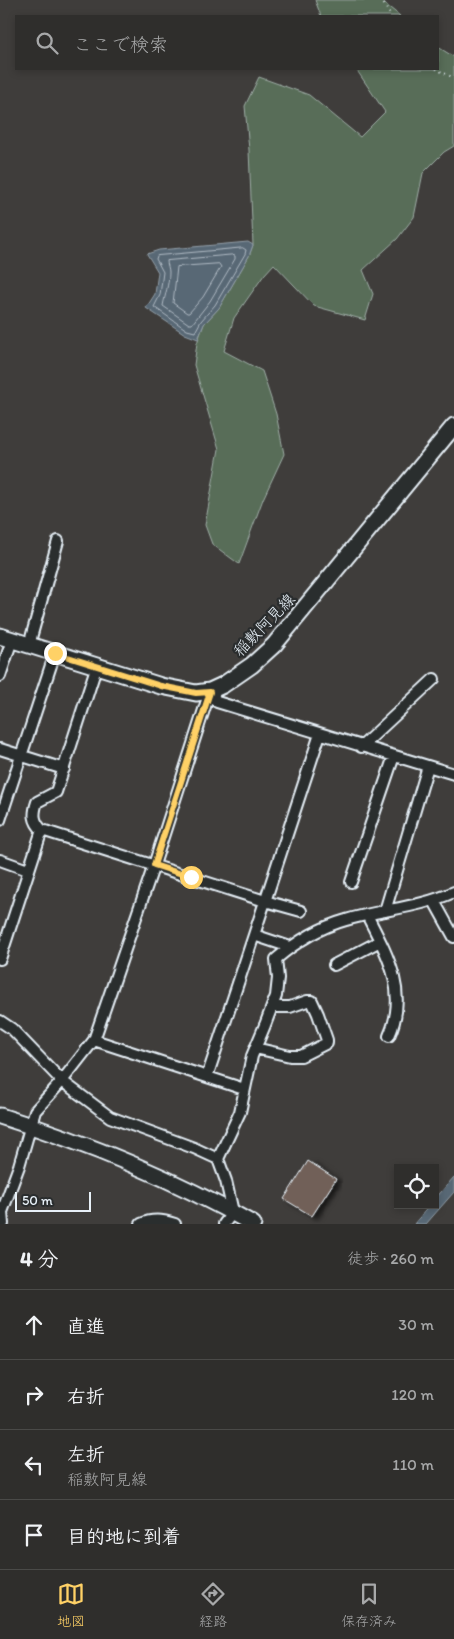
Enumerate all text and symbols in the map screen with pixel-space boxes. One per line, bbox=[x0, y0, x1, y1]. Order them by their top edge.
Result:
search box bbox=[15, 15, 439, 70]
icon: search bbox=[33, 29, 61, 57]
text: ここで検索 bbox=[73, 33, 168, 56]
street label: 稲敷阿見線 bbox=[229, 590, 299, 660]
route end bbox=[44, 642, 67, 665]
route start bbox=[180, 866, 203, 889]
map controls bbox=[394, 1164, 439, 1209]
button: locate bbox=[394, 1164, 439, 1209]
scale bar bbox=[15, 1189, 91, 1212]
text: 50 m bbox=[22, 1192, 53, 1209]
text: 4 分 bbox=[20, 1246, 58, 1271]
text: 徒歩 · 260 m bbox=[347, 1249, 434, 1268]
icon: ahead bbox=[20, 1311, 48, 1339]
text: 直進 bbox=[67, 1315, 105, 1338]
text: 30 m bbox=[398, 1315, 434, 1334]
icon: right bbox=[20, 1381, 48, 1409]
text: 右折 bbox=[67, 1385, 105, 1408]
text: 120 m bbox=[391, 1385, 434, 1404]
text: 左折 bbox=[67, 1443, 105, 1466]
icon: left bbox=[20, 1451, 48, 1479]
text: 110 m bbox=[392, 1455, 434, 1474]
text: 稲敷阿見線 bbox=[67, 1470, 147, 1489]
icon: arrive bbox=[20, 1521, 48, 1549]
text: 目的地に到着 bbox=[67, 1525, 181, 1548]
tab: 地図 bbox=[57, 1580, 85, 1630]
tab: 経路 bbox=[199, 1580, 227, 1630]
tab: 保存済み bbox=[341, 1580, 397, 1630]

